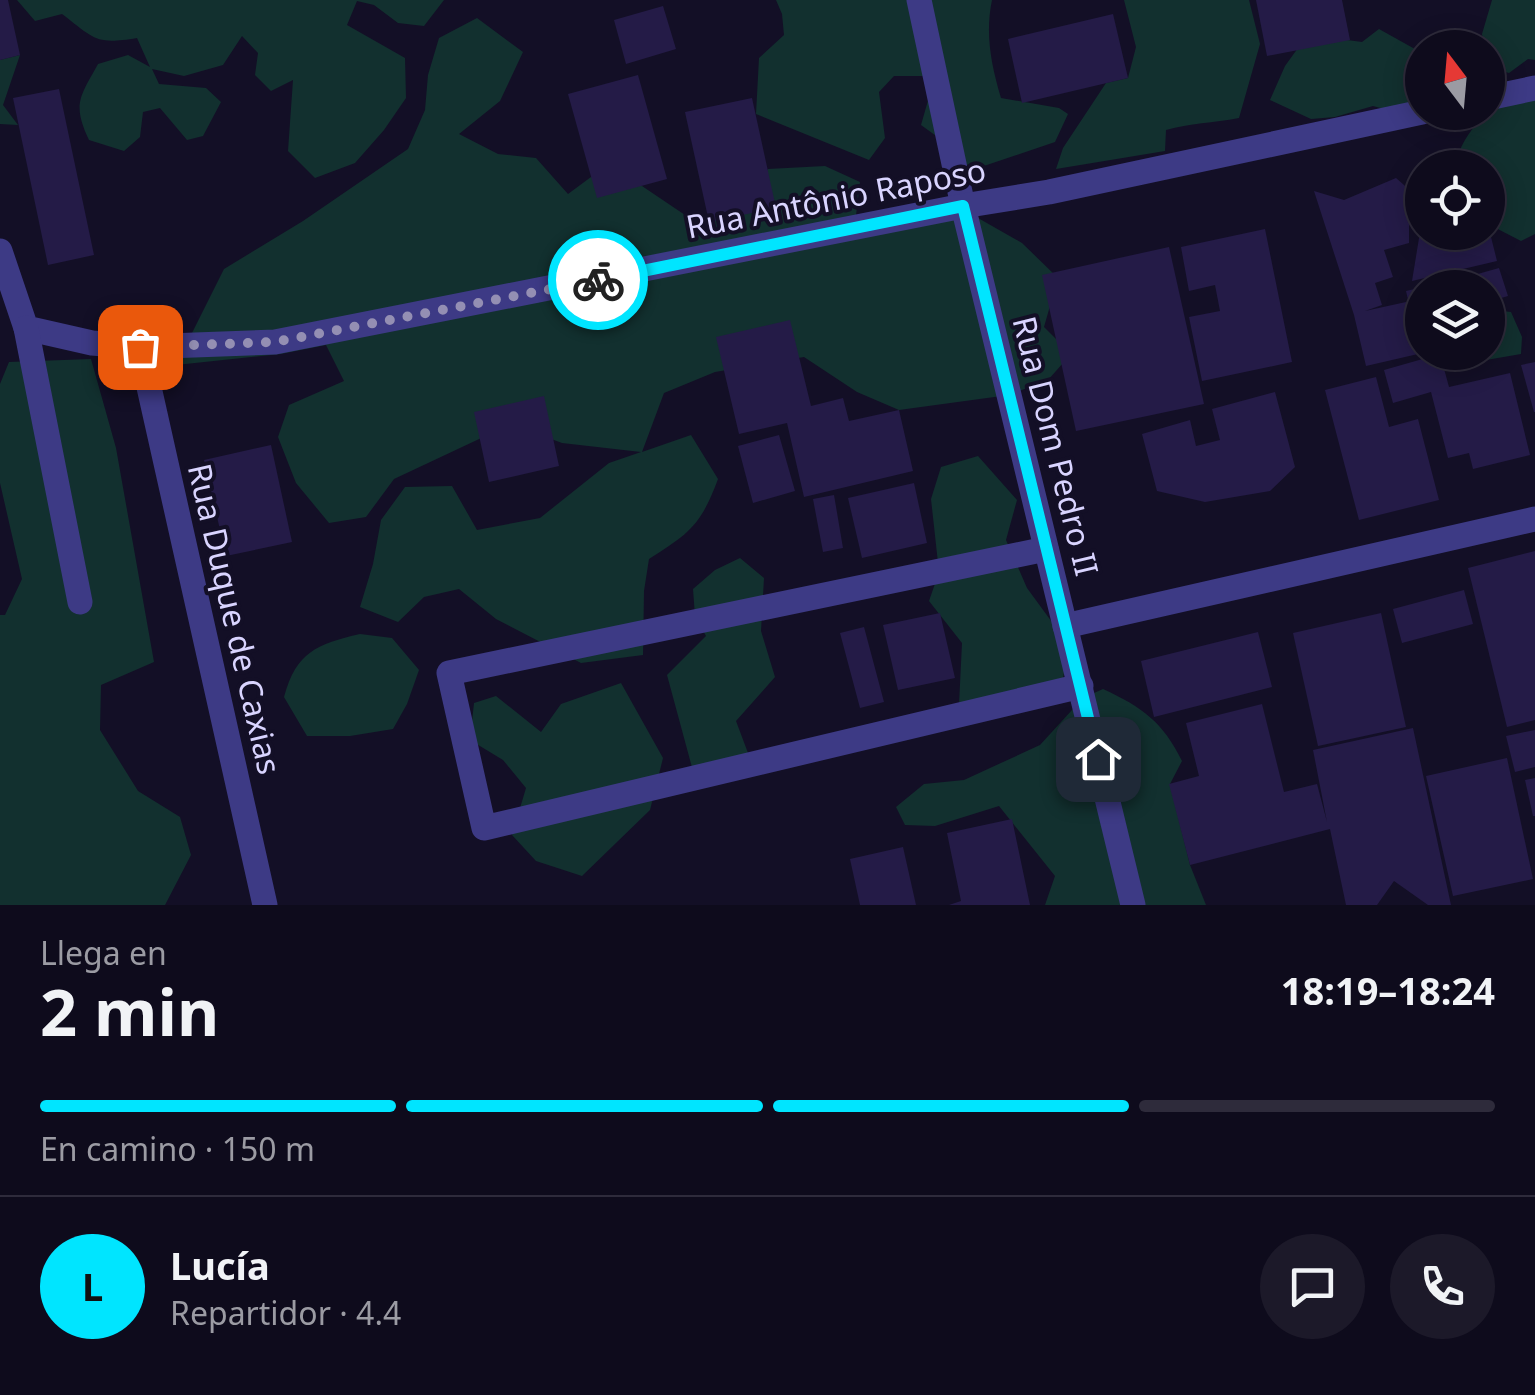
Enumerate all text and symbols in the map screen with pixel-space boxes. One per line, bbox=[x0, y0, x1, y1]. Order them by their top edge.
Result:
north arrow bbox=[1405, 30, 1505, 130]
map controls bbox=[1405, 30, 1505, 370]
street label: Rua Antônio Raposo bbox=[682, 147, 989, 248]
button: locate bbox=[1405, 150, 1505, 250]
courier bbox=[548, 230, 648, 330]
icon: bike bbox=[571, 253, 626, 308]
button: layers bbox=[1405, 270, 1505, 370]
pin bbox=[98, 305, 183, 390]
street label: Rua Dom Pedro II bbox=[1003, 311, 1109, 580]
icon: bag bbox=[113, 320, 168, 375]
street label: Rua Duque de Caxias bbox=[179, 459, 292, 778]
pin bbox=[1056, 717, 1141, 802]
icon: home bbox=[1071, 732, 1126, 787]
text: Llega en bbox=[40, 931, 167, 974]
text: 18:19–18:24 bbox=[1281, 964, 1495, 1016]
text: 2 min bbox=[40, 967, 219, 1055]
text: En camino · 150 m bbox=[40, 1127, 315, 1170]
button: chat bbox=[1260, 1234, 1365, 1339]
button: phone bbox=[1390, 1234, 1495, 1339]
text: Lucía bbox=[170, 1239, 270, 1291]
text: L bbox=[82, 1260, 103, 1312]
text: Repartidor · 4.4 bbox=[170, 1291, 401, 1334]

